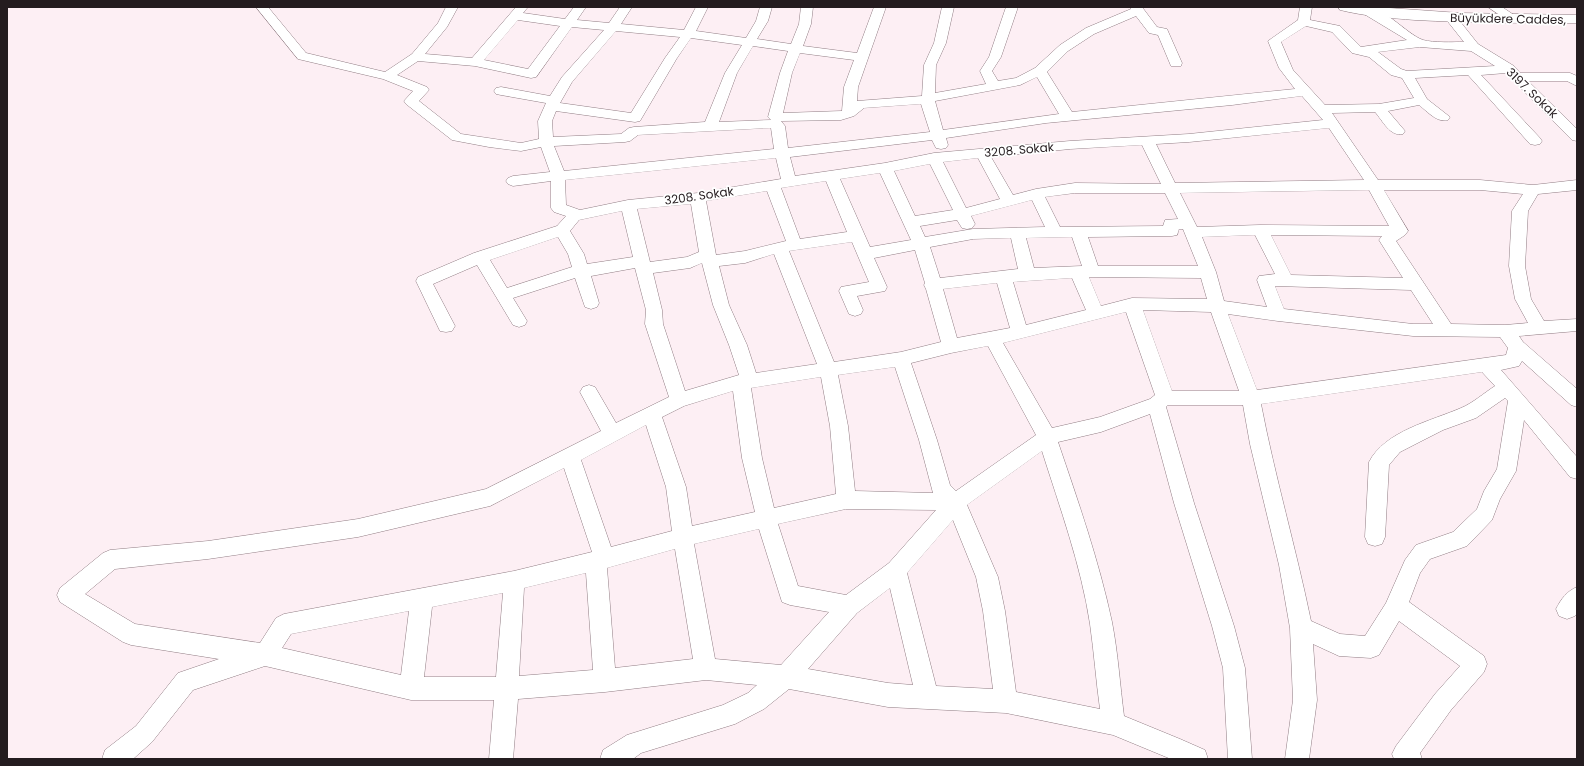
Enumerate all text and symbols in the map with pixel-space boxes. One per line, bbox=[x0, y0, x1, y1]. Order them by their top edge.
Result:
street label: Büyükdere Caddes, bbox=[1450, 9, 1567, 28]
street label: 3197. Sokak bbox=[1503, 64, 1563, 122]
street label: 3208. Sokak bbox=[983, 138, 1055, 161]
street label: 3208. Sokak bbox=[663, 182, 736, 209]

